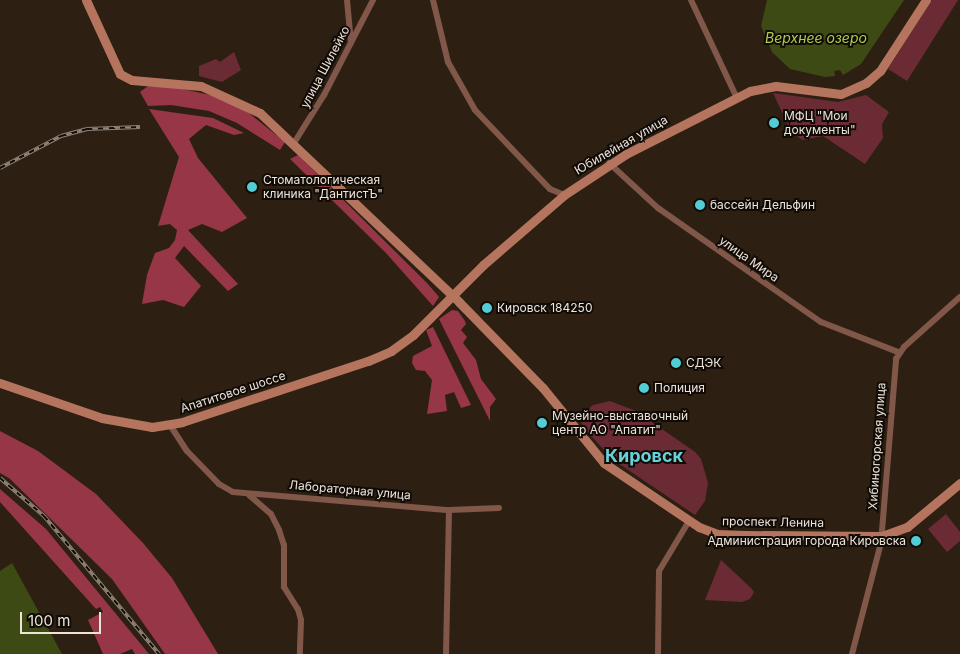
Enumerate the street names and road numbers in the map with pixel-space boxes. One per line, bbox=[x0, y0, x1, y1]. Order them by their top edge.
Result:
street label: улица Шилейко bbox=[297, 24, 353, 110]
street label: Юбилейная улица bbox=[572, 112, 670, 178]
street label: улица Мира bbox=[716, 233, 782, 285]
street label: Апатитовое шоссе bbox=[179, 368, 287, 416]
street label: Хибиногорская улица bbox=[865, 382, 889, 510]
street label: Лабораторная улица bbox=[289, 478, 411, 502]
street label: проспект Ленина bbox=[722, 514, 824, 530]

